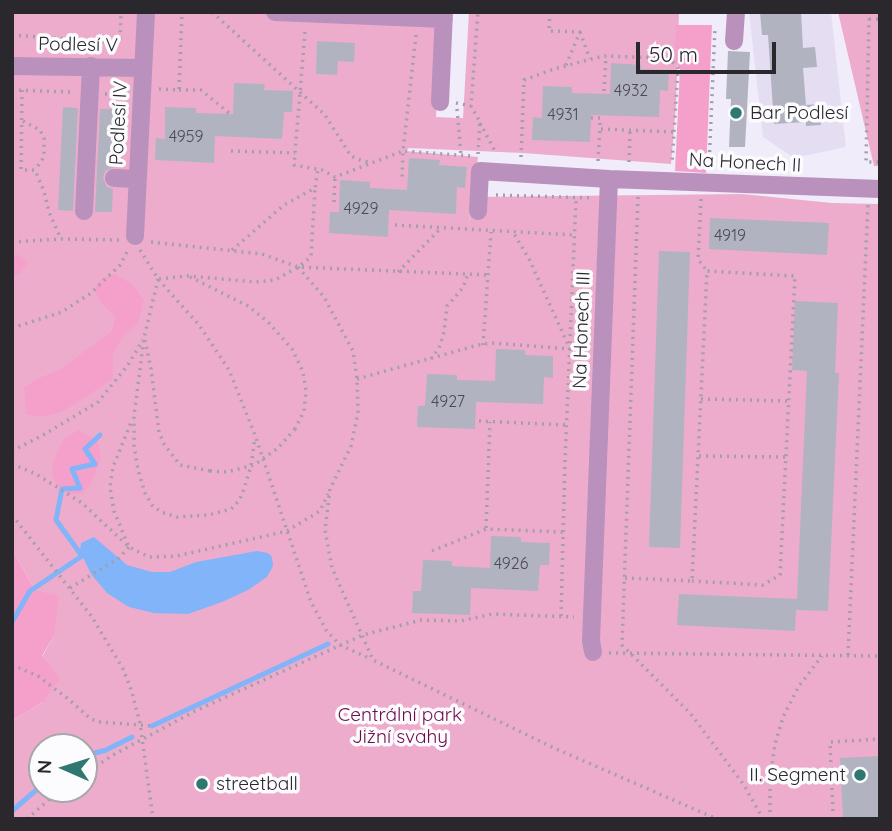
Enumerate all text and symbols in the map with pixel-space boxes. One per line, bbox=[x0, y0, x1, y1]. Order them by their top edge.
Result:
scale bar bbox=[640, 28, 780, 72]
street label: Podlesí V bbox=[38, 33, 118, 57]
text: 50 m bbox=[649, 41, 698, 67]
street label: Podlesí IV bbox=[105, 80, 133, 166]
house number: 4932 bbox=[614, 81, 648, 101]
place label: Bar Podlesí bbox=[750, 102, 848, 124]
house number: 4931 bbox=[547, 105, 579, 125]
marker: Bar Podlesí bbox=[728, 105, 744, 121]
house number: 4959 bbox=[169, 127, 203, 147]
street label: Na Honech II bbox=[688, 149, 802, 177]
house number: 4929 bbox=[344, 199, 378, 219]
house number: 4919 bbox=[714, 226, 746, 246]
street label: Na Honech III bbox=[569, 271, 595, 389]
house number: 4927 bbox=[431, 392, 465, 412]
house number: 4926 bbox=[494, 554, 528, 574]
park label: Centrální park Jižní svahy bbox=[338, 704, 462, 748]
north arrow bbox=[28, 733, 98, 803]
text: N bbox=[32, 759, 56, 775]
place label: II. Segment bbox=[749, 764, 846, 786]
marker: II. Segment bbox=[852, 767, 868, 783]
place label: streetball bbox=[216, 773, 298, 795]
marker: streetball bbox=[194, 776, 210, 792]

